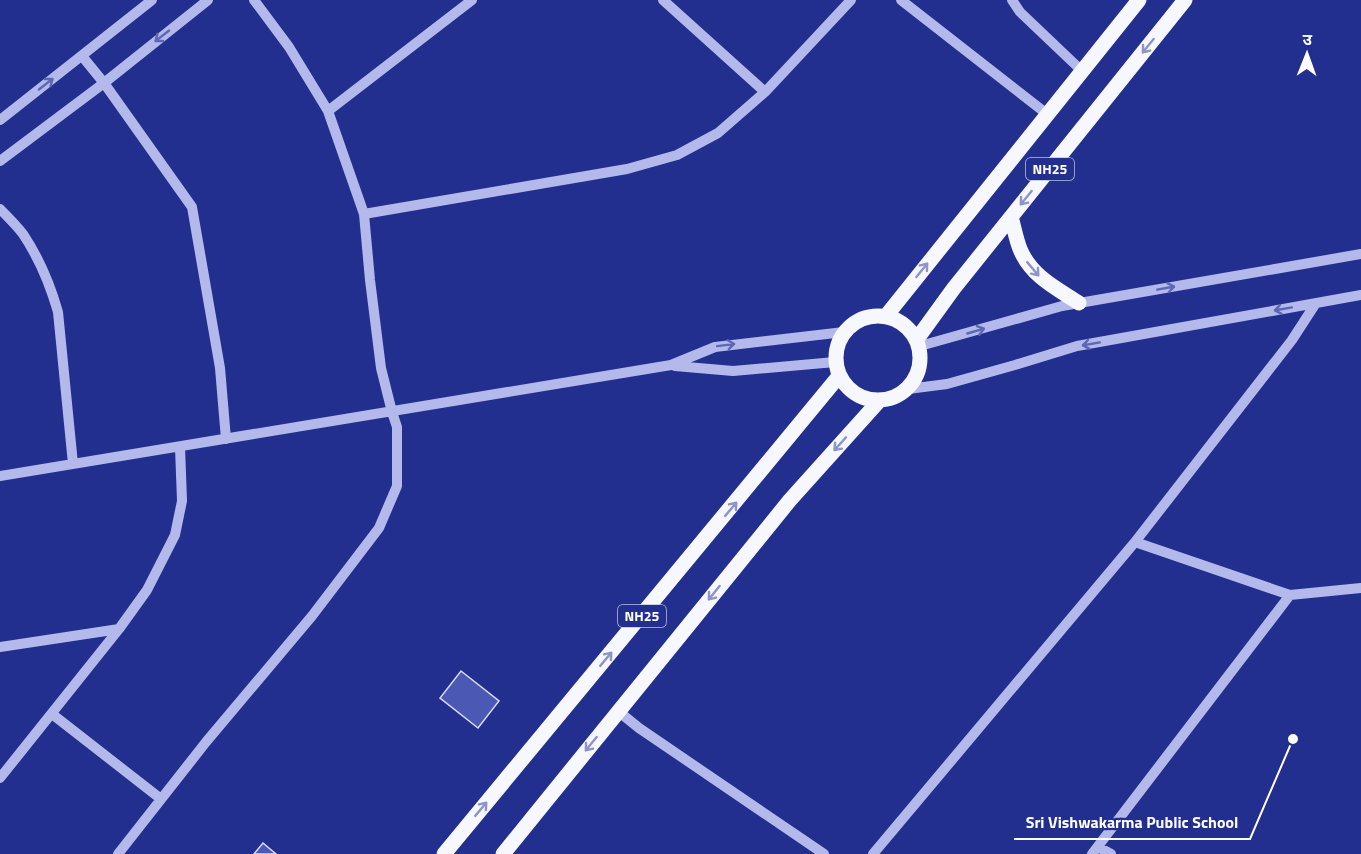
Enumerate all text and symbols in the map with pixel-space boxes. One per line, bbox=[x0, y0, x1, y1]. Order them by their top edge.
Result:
north arrow bbox=[1277, 24, 1337, 84]
text: उ bbox=[1302, 27, 1313, 51]
one-way arrow bbox=[155, 30, 171, 43]
one-way arrow bbox=[1142, 37, 1155, 53]
one-way arrow bbox=[38, 77, 54, 90]
road number: NH25 bbox=[1026, 158, 1074, 180]
one-way arrow bbox=[1020, 189, 1033, 205]
one-way arrow bbox=[1026, 261, 1040, 276]
one-way arrow bbox=[915, 262, 928, 278]
one-way arrow bbox=[1156, 282, 1175, 293]
one-way arrow bbox=[1274, 304, 1293, 315]
one-way arrow bbox=[966, 324, 985, 336]
one-way arrow bbox=[716, 339, 735, 350]
one-way arrow bbox=[1082, 339, 1101, 350]
one-way arrow bbox=[833, 437, 847, 452]
one-way arrow bbox=[724, 501, 737, 517]
one-way arrow bbox=[707, 585, 721, 600]
road number: NH25 bbox=[618, 605, 666, 627]
one-way arrow bbox=[599, 652, 613, 667]
one-way arrow bbox=[584, 736, 597, 752]
one-way arrow bbox=[475, 801, 488, 817]
callout: Sri Vishwakarma Public School bbox=[1014, 805, 1250, 839]
text: Sri Vishwakarma Public School bbox=[1026, 810, 1238, 834]

